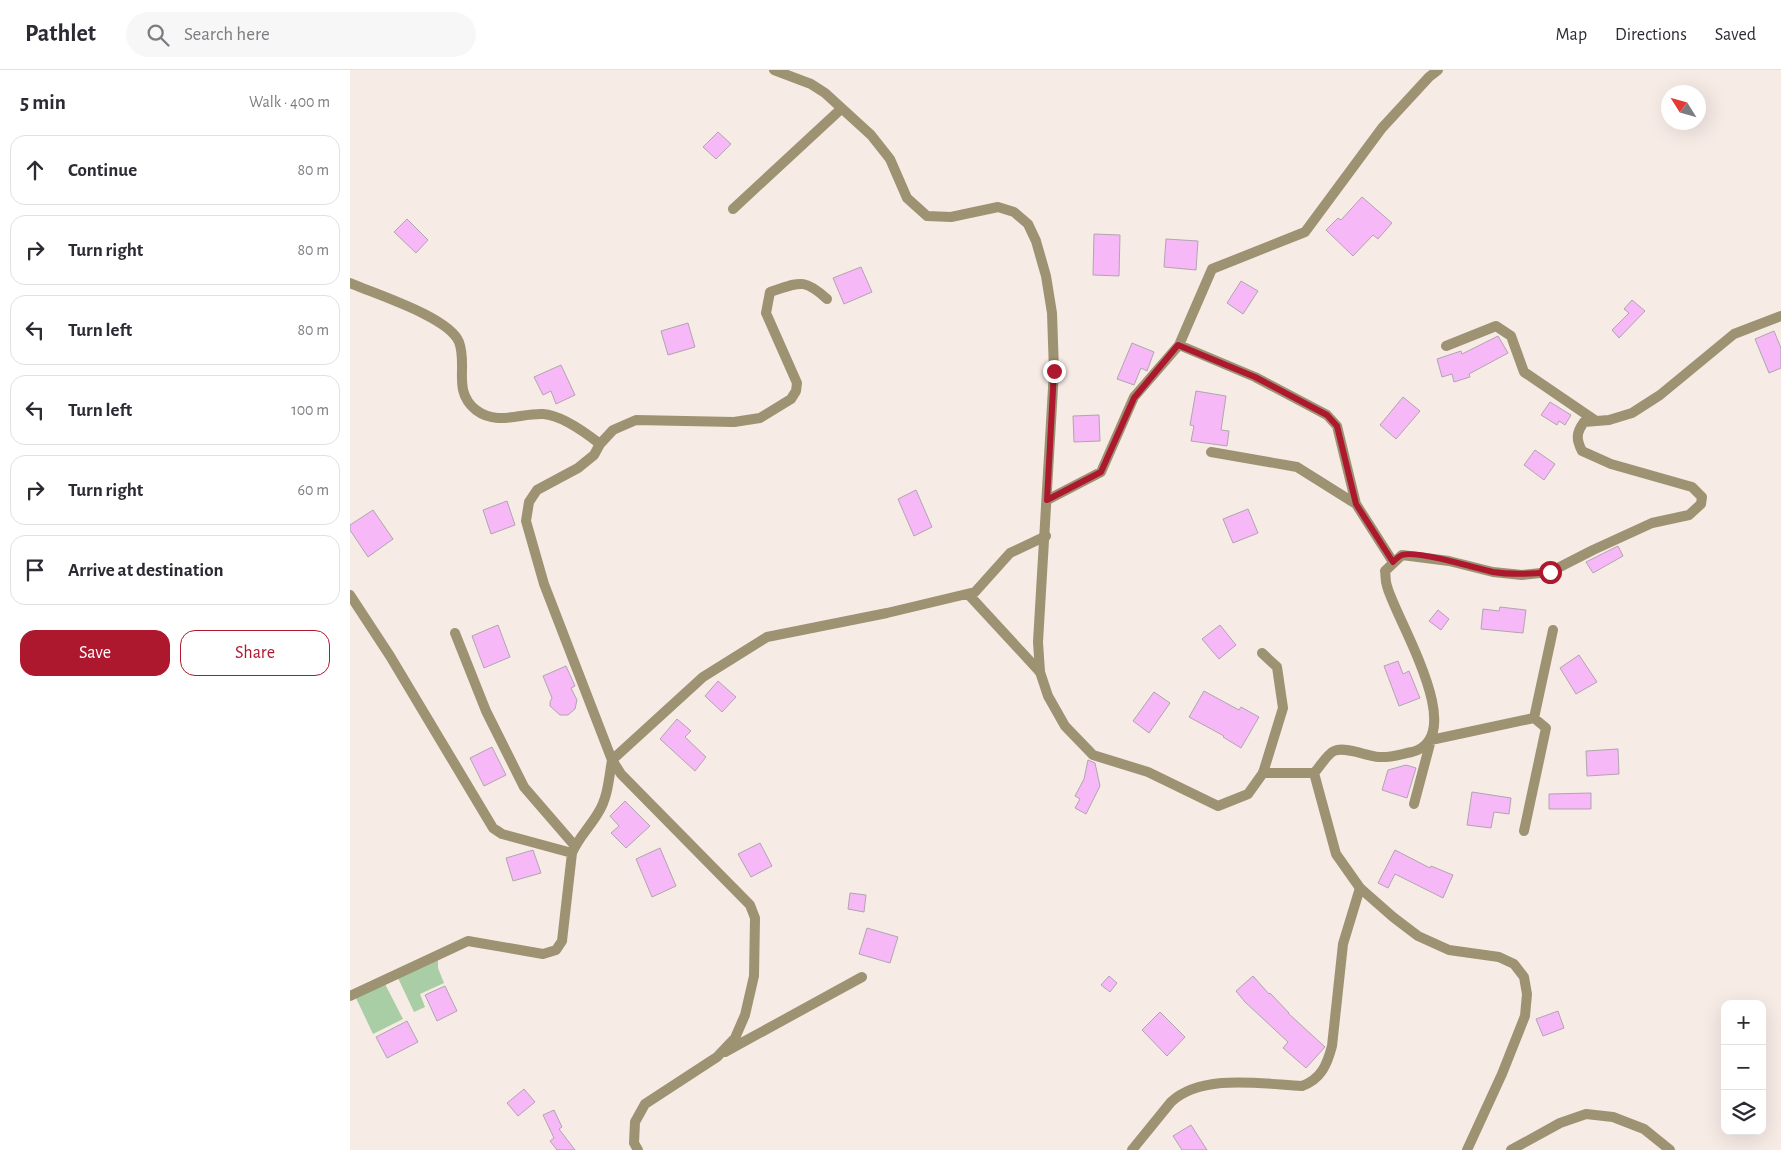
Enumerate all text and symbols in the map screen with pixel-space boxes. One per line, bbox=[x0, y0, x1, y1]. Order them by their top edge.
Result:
search box bbox=[126, 12, 476, 57]
icon: search bbox=[144, 21, 172, 49]
text: Pathlet bbox=[25, 22, 96, 46]
text: Search here bbox=[184, 25, 270, 44]
text: Map bbox=[1556, 26, 1587, 44]
text: Directions bbox=[1615, 26, 1687, 44]
text: Saved bbox=[1715, 26, 1756, 44]
north arrow bbox=[1661, 85, 1706, 130]
text: 5 min bbox=[20, 92, 66, 113]
text: Walk · 400 m bbox=[249, 94, 330, 110]
icon: ahead bbox=[21, 156, 49, 184]
text: Continue bbox=[68, 161, 137, 180]
text: 80 m bbox=[298, 162, 329, 178]
icon: right bbox=[21, 236, 49, 264]
text: Turn right bbox=[68, 241, 143, 260]
text: 80 m bbox=[298, 242, 329, 258]
icon: left bbox=[21, 316, 49, 344]
text: Turn left bbox=[68, 321, 132, 340]
text: 80 m bbox=[298, 322, 329, 338]
route end bbox=[1043, 360, 1066, 383]
icon: left bbox=[21, 396, 49, 424]
text: Turn left bbox=[68, 401, 132, 420]
text: 100 m bbox=[291, 402, 329, 418]
icon: right bbox=[21, 476, 49, 504]
text: Turn right bbox=[68, 481, 143, 500]
text: 60 m bbox=[298, 482, 329, 498]
icon: arrive bbox=[21, 556, 49, 584]
text: Arrive at destination bbox=[68, 561, 224, 580]
route start bbox=[1539, 561, 1562, 584]
button: Save bbox=[20, 630, 170, 676]
button: Share bbox=[180, 630, 330, 676]
map controls bbox=[1721, 1000, 1766, 1135]
button: + bbox=[1721, 1000, 1766, 1045]
button: − bbox=[1721, 1045, 1766, 1090]
button: layers bbox=[1721, 1090, 1766, 1135]

